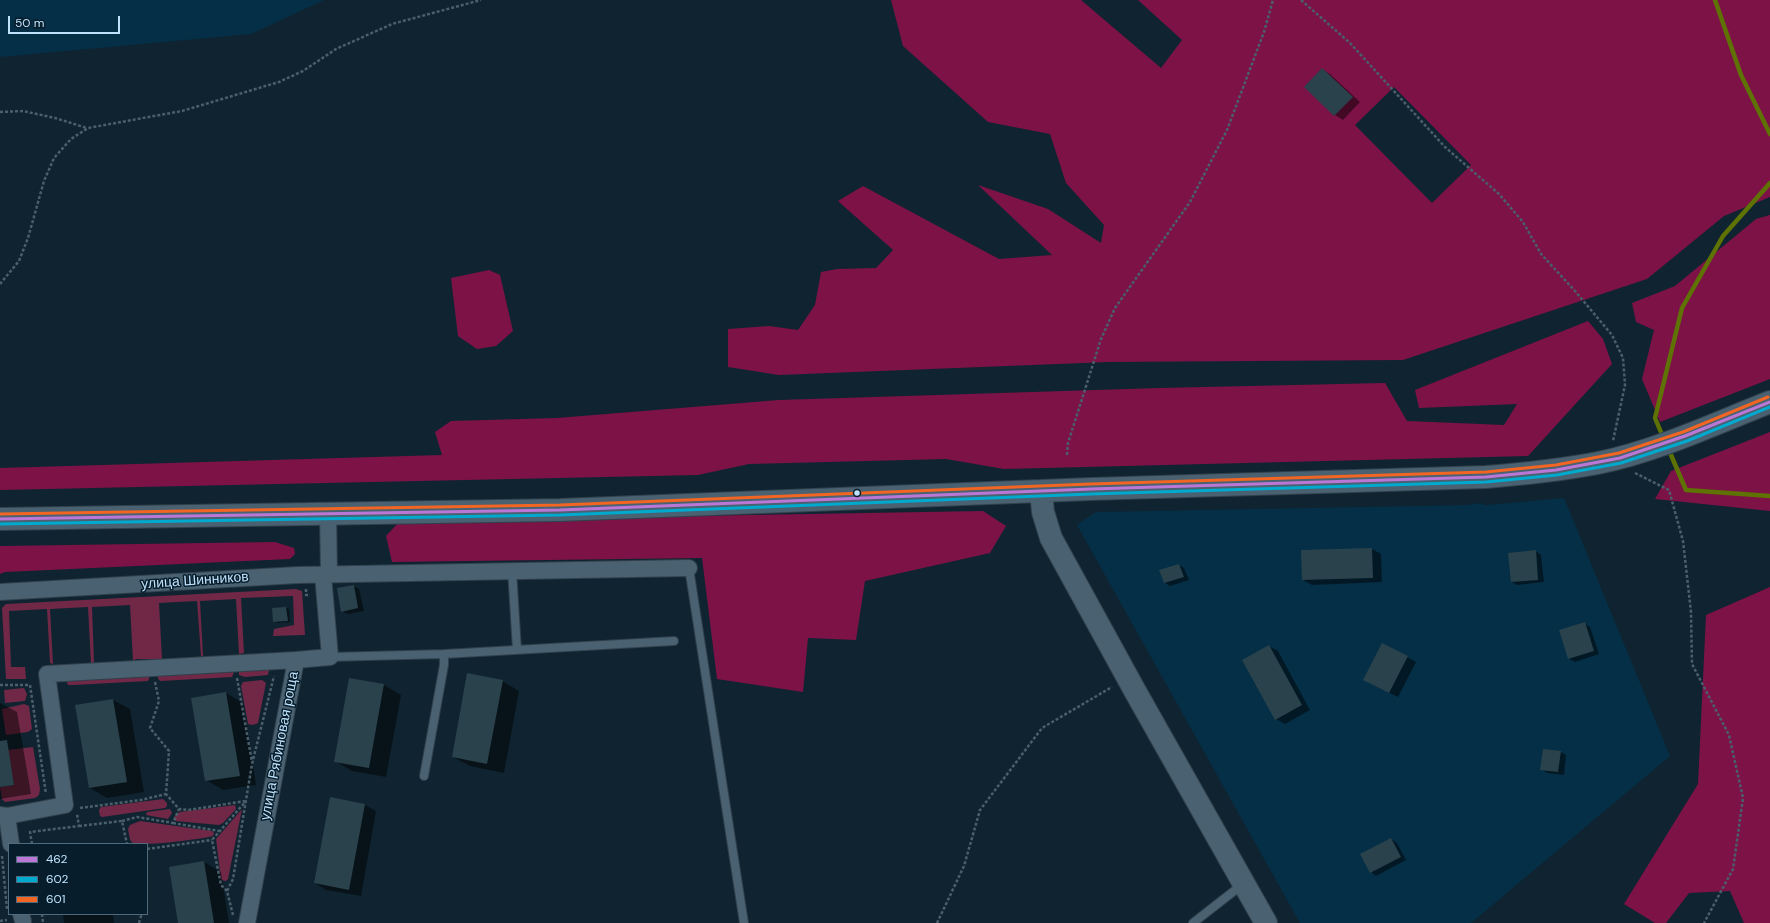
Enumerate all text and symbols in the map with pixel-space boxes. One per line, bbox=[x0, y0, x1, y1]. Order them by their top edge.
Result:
scale bar bbox=[10, 8, 122, 34]
text: 50 m bbox=[15, 15, 44, 31]
unlabelled marker bbox=[852, 488, 862, 498]
street label: улица Шинников bbox=[141, 569, 249, 593]
street label: улица Рябиновая роща bbox=[257, 670, 303, 822]
legend bbox=[8, 843, 148, 915]
text: 462 bbox=[46, 851, 67, 867]
text: 602 bbox=[46, 871, 69, 887]
text: 601 bbox=[46, 891, 66, 907]

